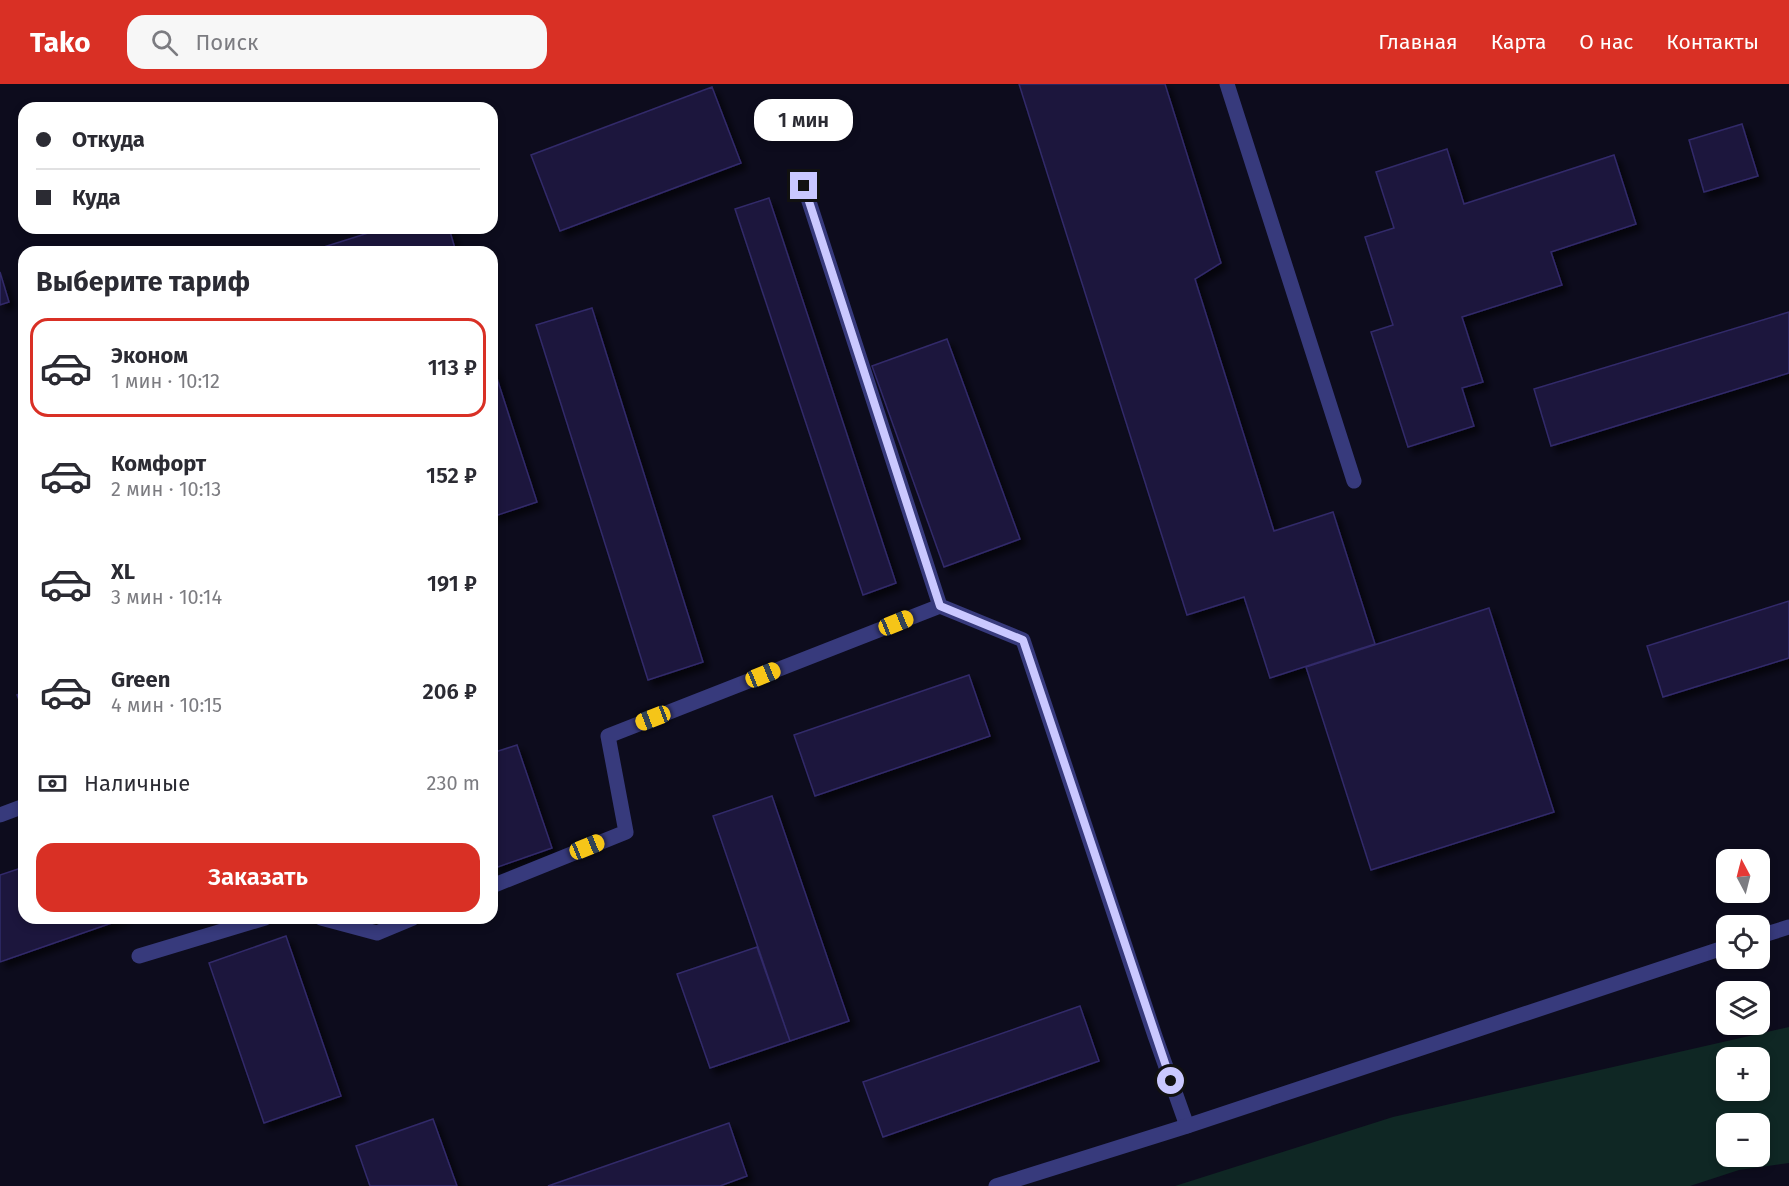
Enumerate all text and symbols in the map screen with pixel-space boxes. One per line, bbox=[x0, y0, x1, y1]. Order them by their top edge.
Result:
search box bbox=[127, 15, 547, 69]
text: Tako bbox=[30, 26, 91, 59]
icon: search bbox=[148, 26, 181, 59]
text: Поиск bbox=[196, 29, 258, 56]
text: Главная bbox=[1378, 29, 1458, 55]
text: Карта bbox=[1491, 29, 1546, 55]
text: О нас bbox=[1579, 29, 1633, 55]
text: Контакты bbox=[1666, 29, 1759, 55]
callout: 1 мин bbox=[754, 99, 854, 141]
text: 1 мин bbox=[778, 108, 829, 132]
text: Откуда bbox=[72, 126, 145, 153]
route end bbox=[790, 172, 817, 199]
text: Куда bbox=[72, 184, 121, 211]
text: Выберите тариф bbox=[36, 266, 250, 298]
icon: car bbox=[39, 341, 93, 395]
text: Эконом bbox=[111, 342, 188, 369]
text: 113 ₽ bbox=[428, 354, 477, 381]
text: 1 мин · 10:12 bbox=[111, 369, 220, 393]
icon: car bbox=[39, 449, 93, 503]
text: Комфорт bbox=[111, 450, 206, 477]
text: 152 ₽ bbox=[426, 462, 477, 489]
text: 2 мин · 10:13 bbox=[111, 477, 221, 501]
icon: car bbox=[39, 557, 93, 611]
text: XL bbox=[111, 558, 135, 585]
text: 191 ₽ bbox=[427, 570, 477, 597]
text: 3 мин · 10:14 bbox=[111, 585, 222, 609]
car bbox=[876, 608, 916, 638]
car bbox=[743, 660, 783, 690]
icon: car bbox=[39, 665, 93, 719]
text: Green bbox=[111, 666, 170, 693]
text: 206 ₽ bbox=[422, 678, 477, 705]
text: 4 мин · 10:15 bbox=[111, 693, 222, 717]
car bbox=[633, 703, 673, 733]
icon: cash bbox=[36, 767, 69, 800]
text: Наличные bbox=[84, 770, 190, 797]
text: 230 m bbox=[427, 771, 480, 795]
car bbox=[567, 832, 607, 862]
button: Заказать bbox=[36, 843, 480, 912]
north arrow bbox=[1716, 849, 1770, 903]
map controls bbox=[1716, 849, 1770, 1167]
button: locate bbox=[1716, 915, 1770, 969]
button: layers bbox=[1716, 981, 1770, 1035]
button: + bbox=[1716, 1047, 1770, 1101]
route start bbox=[1157, 1067, 1184, 1094]
button: − bbox=[1716, 1113, 1770, 1167]

